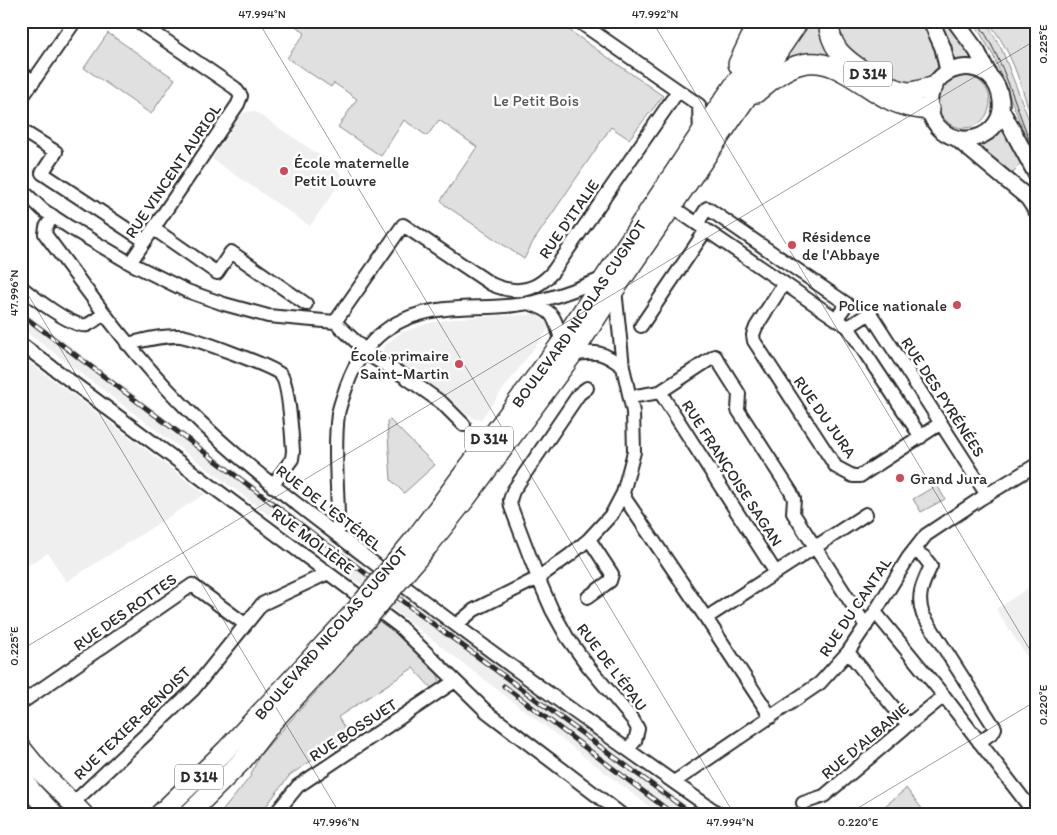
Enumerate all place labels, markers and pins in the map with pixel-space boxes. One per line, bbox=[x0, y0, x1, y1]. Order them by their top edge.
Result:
place label: École maternelle Petit Louvre bbox=[294, 153, 409, 190]
marker: École maternelle Petit Louvre bbox=[278, 165, 290, 177]
place label: Résidence de l'Abbaye bbox=[802, 227, 880, 264]
marker: Résidence de l'Abbaye bbox=[786, 239, 798, 251]
place label: Police nationale bbox=[838, 296, 947, 315]
marker: Police nationale bbox=[951, 299, 963, 311]
place label: École primaire Saint-Martin bbox=[350, 346, 449, 383]
marker: École primaire Saint-Martin bbox=[453, 358, 465, 370]
place label: Grand Jura bbox=[910, 469, 988, 488]
marker: Grand Jura bbox=[894, 472, 906, 484]

